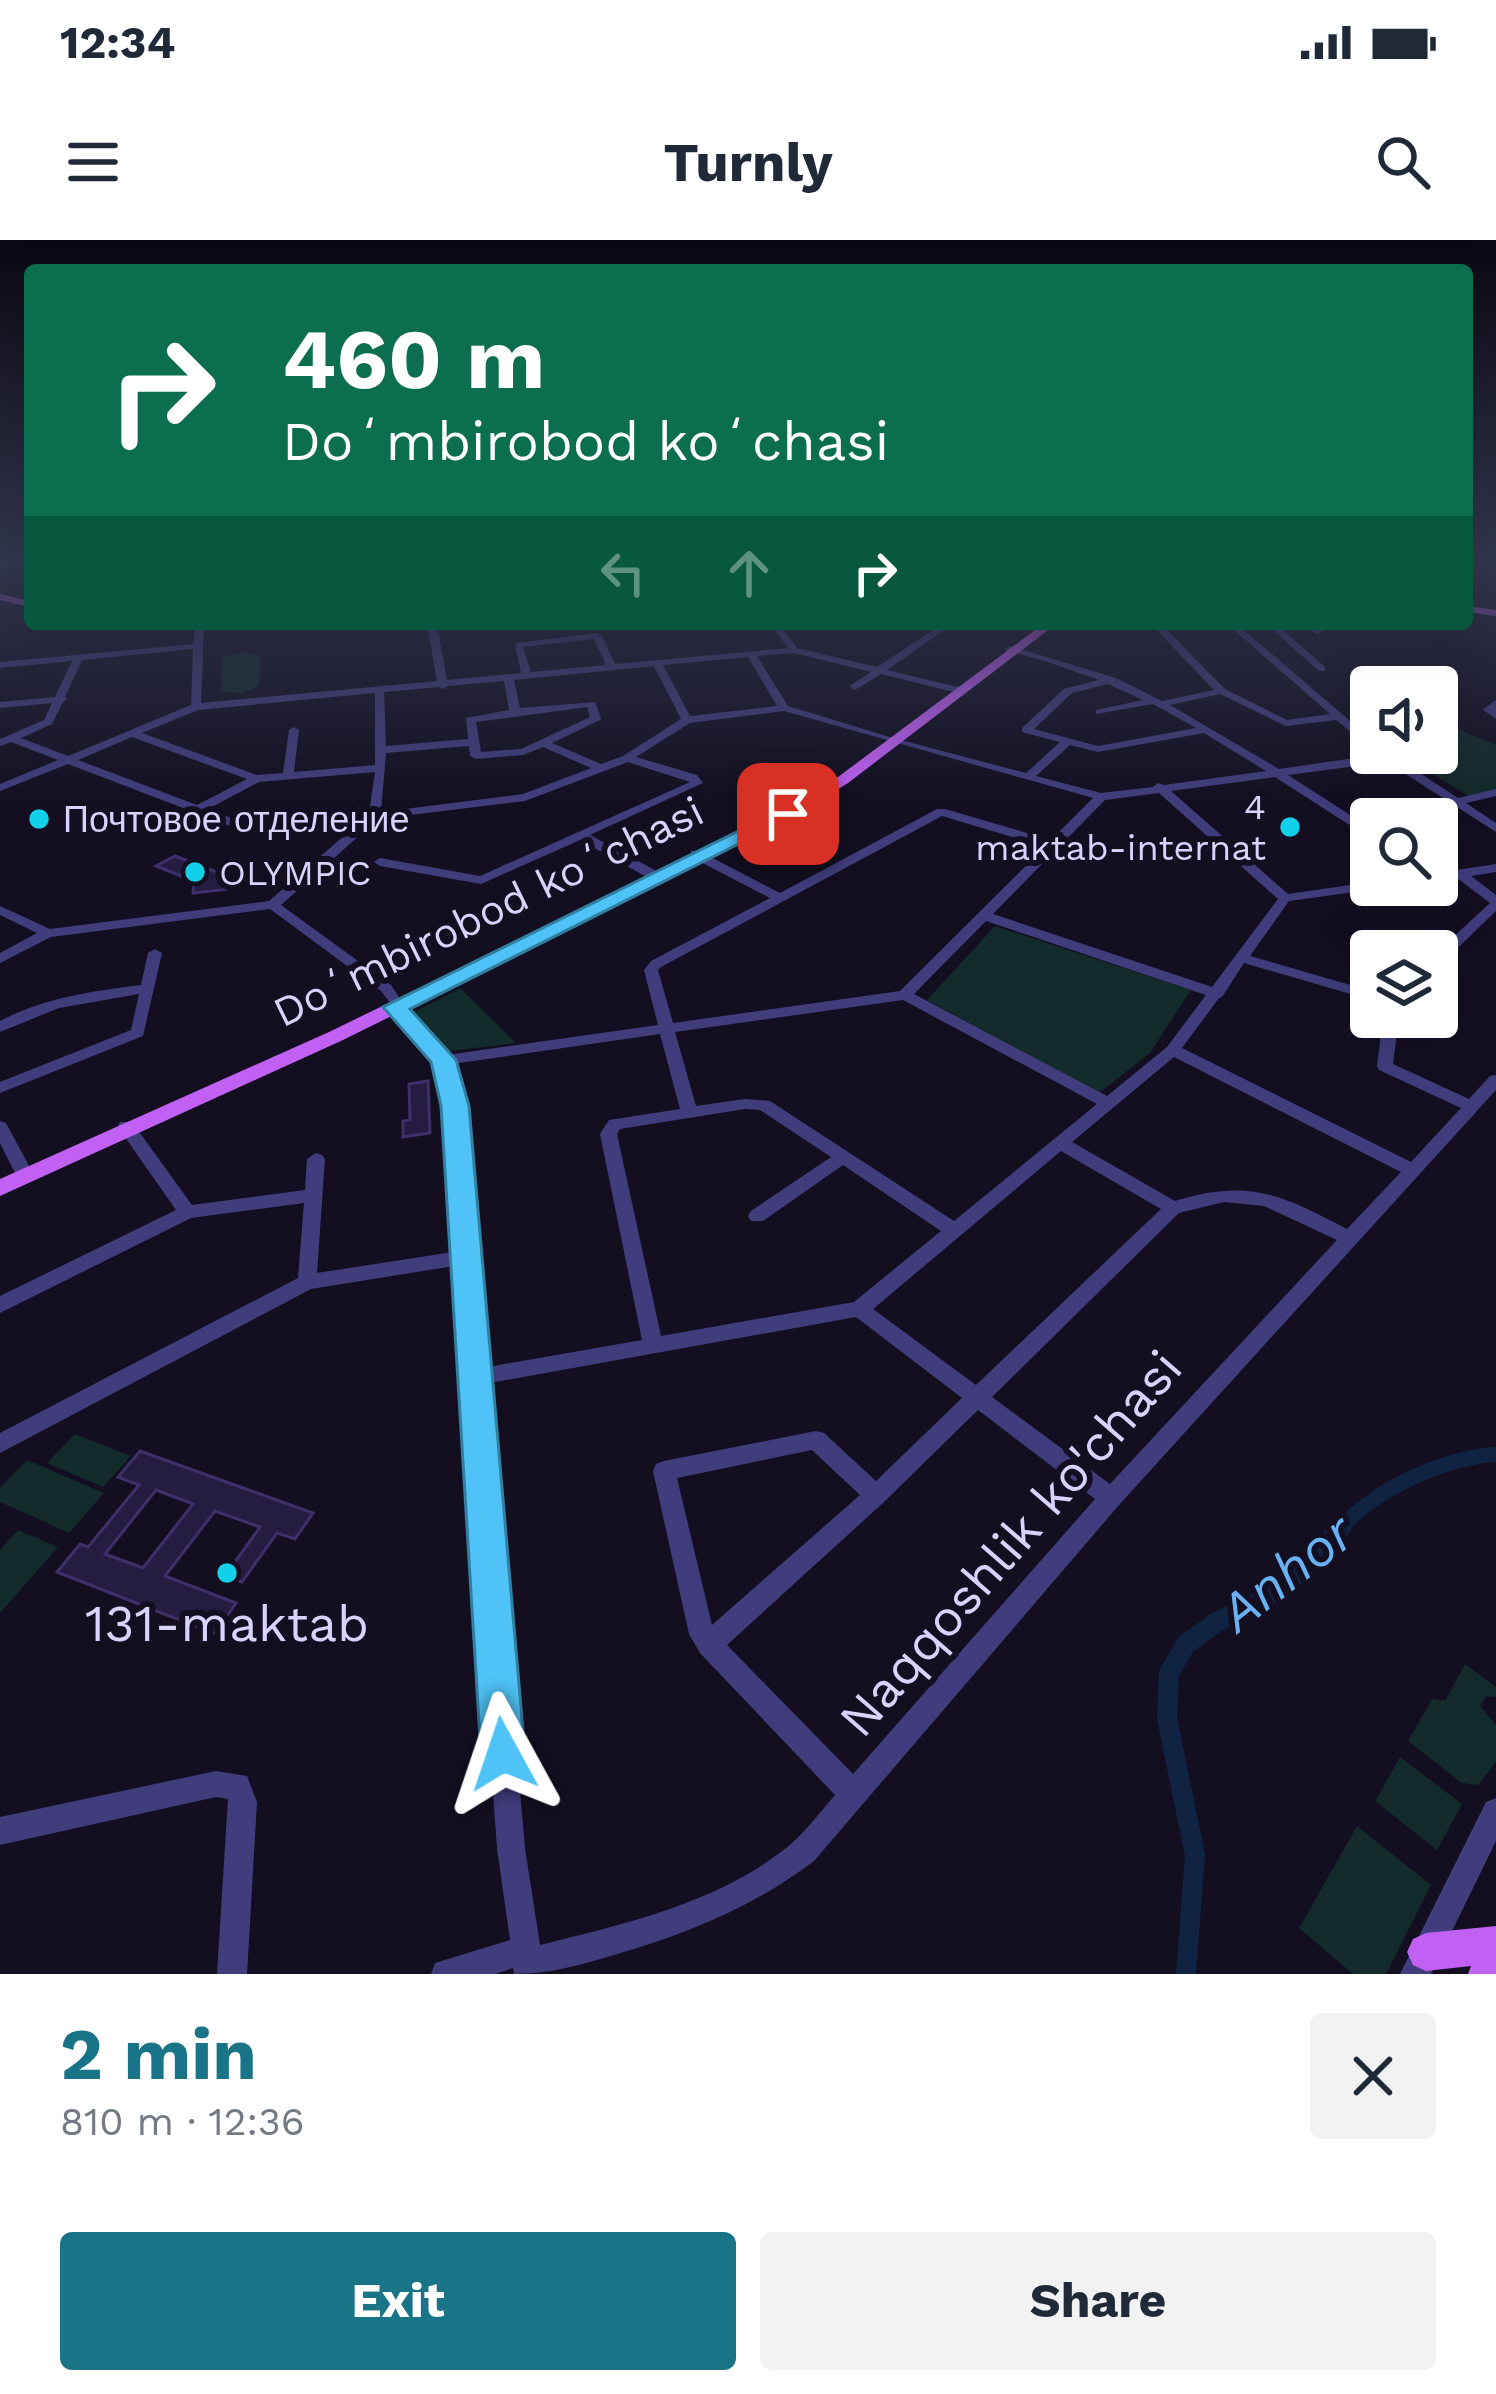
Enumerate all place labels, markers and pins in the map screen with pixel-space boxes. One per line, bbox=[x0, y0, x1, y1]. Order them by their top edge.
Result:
pin bbox=[737, 763, 839, 865]
place label: 4 maktab-internat bbox=[975, 786, 1266, 869]
place label: Почтовое отделение bbox=[63, 799, 409, 841]
marker: Почтовое отделение bbox=[26, 806, 52, 832]
marker: 4 maktab-internat bbox=[1277, 814, 1303, 840]
place label: OLYMPIC bbox=[219, 852, 371, 894]
marker: OLYMPIC bbox=[182, 859, 208, 885]
marker: 131-maktab bbox=[214, 1560, 240, 1586]
place label: 131-maktab bbox=[85, 1594, 369, 1653]

